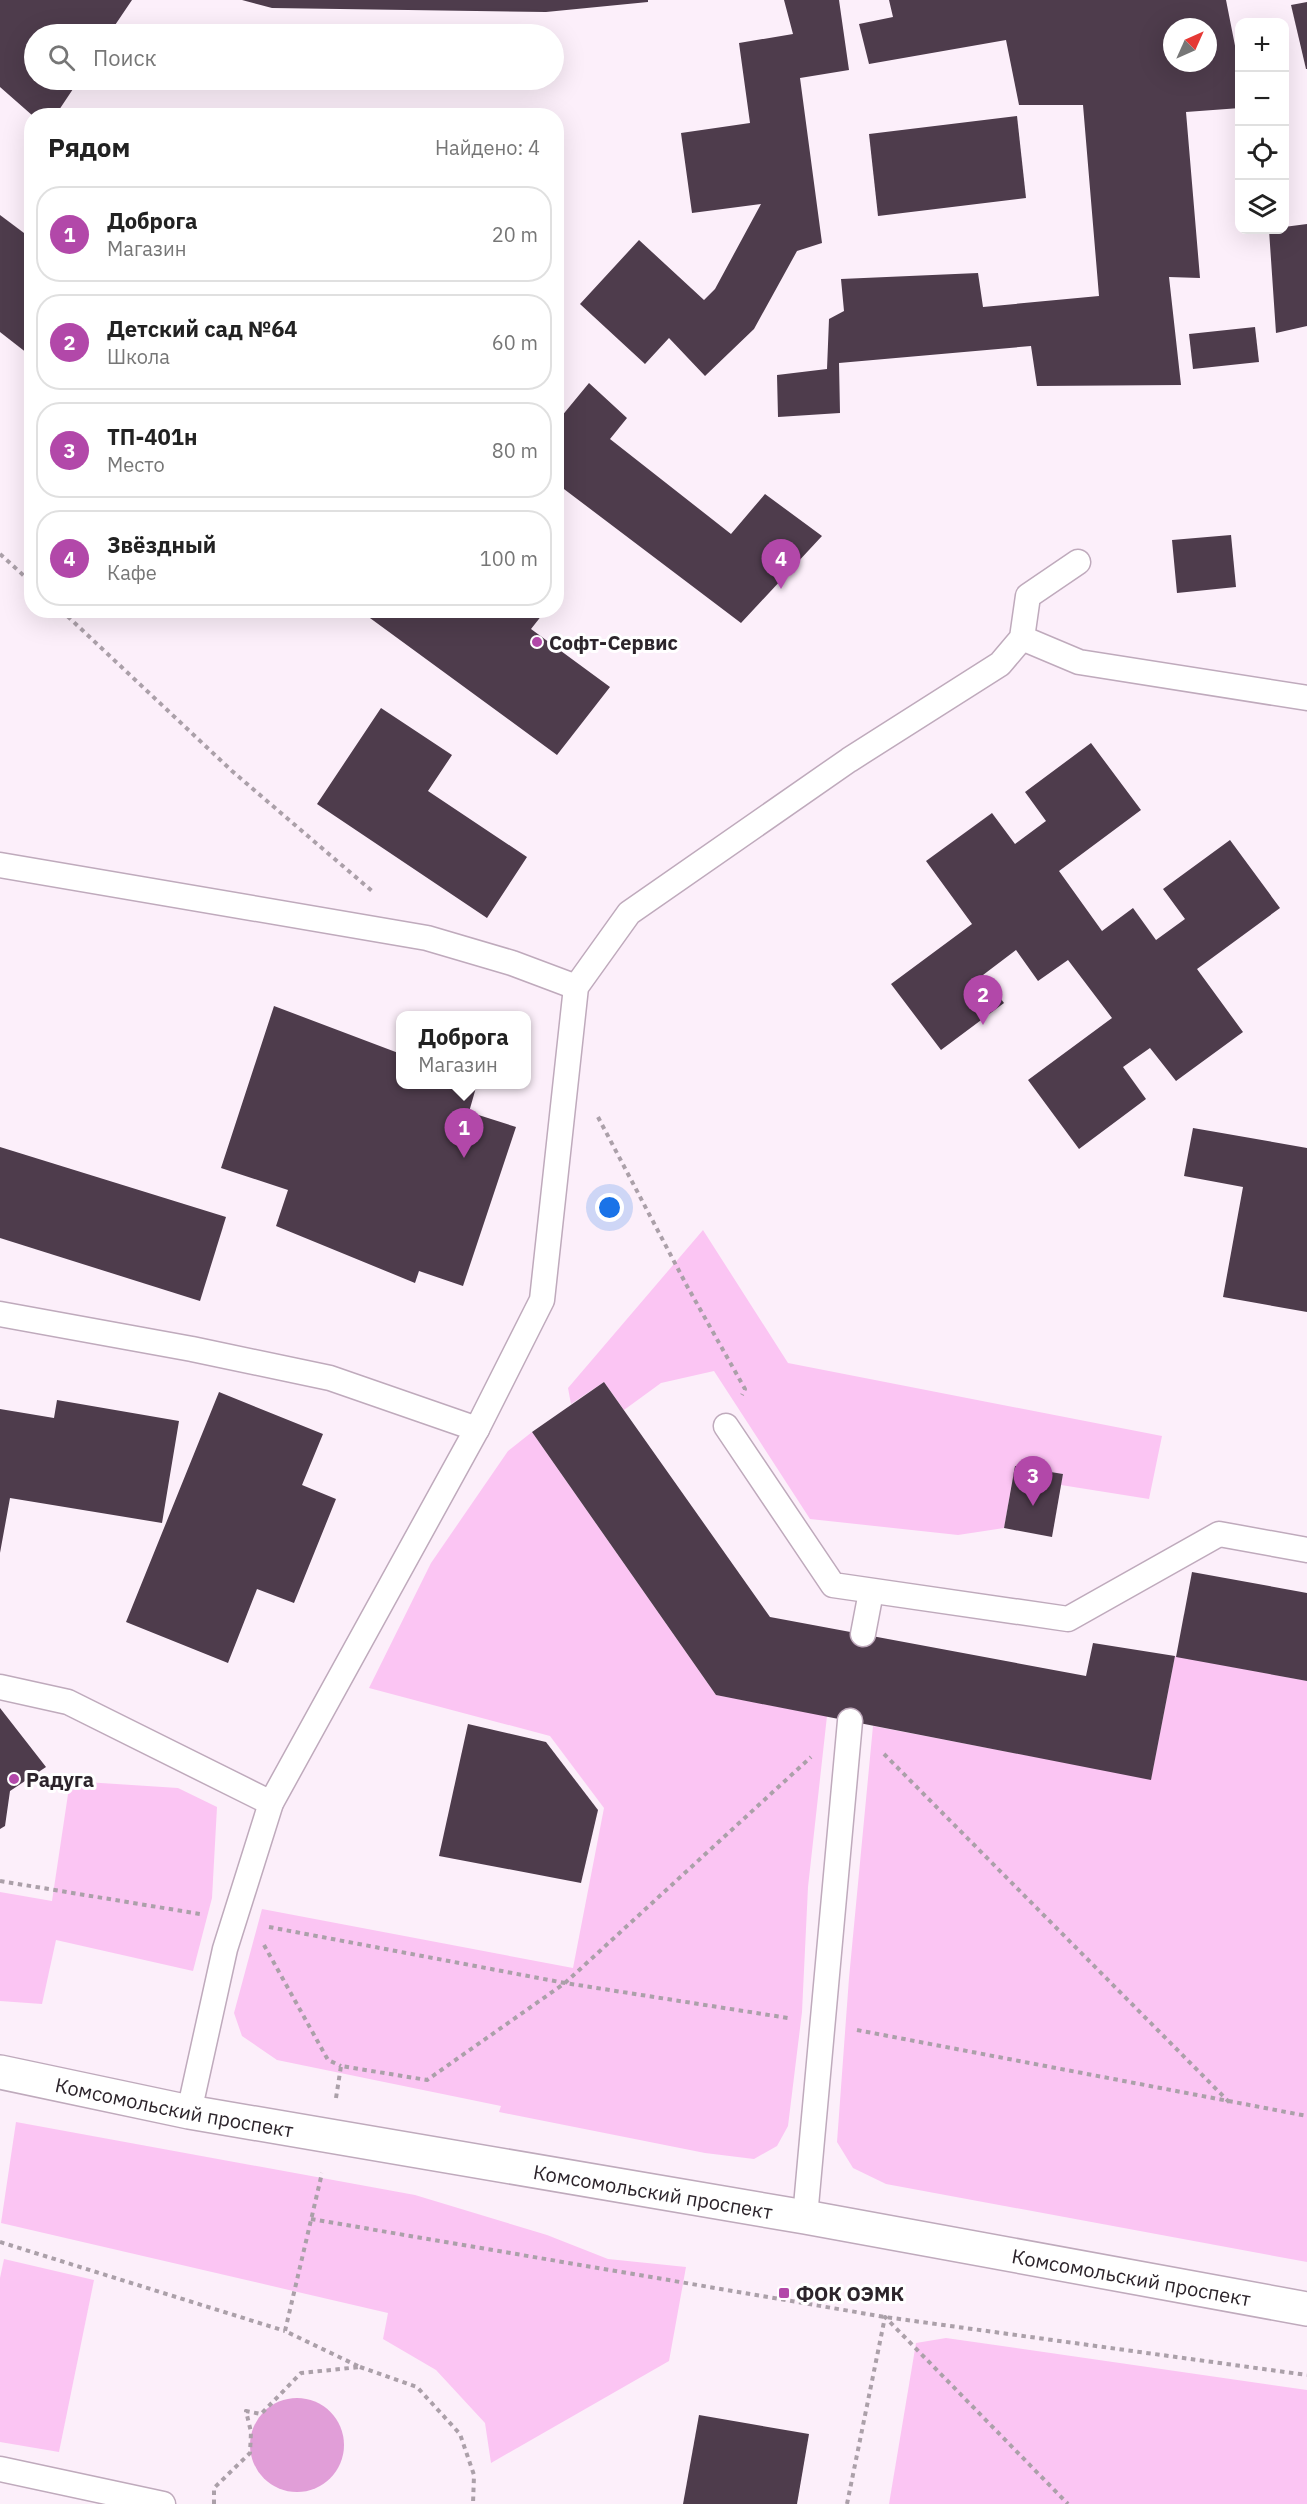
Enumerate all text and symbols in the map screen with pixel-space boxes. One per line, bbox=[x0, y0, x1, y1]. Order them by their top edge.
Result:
north arrow bbox=[1163, 18, 1217, 72]
map controls bbox=[1235, 18, 1289, 234]
button: + bbox=[1235, 18, 1289, 72]
search box bbox=[24, 24, 564, 90]
icon: search bbox=[45, 41, 78, 74]
text: Поиск bbox=[93, 43, 157, 72]
button: − bbox=[1235, 72, 1289, 126]
button: locate bbox=[1235, 126, 1289, 180]
text: Рядом bbox=[48, 130, 130, 164]
text: Найдено: 4 bbox=[435, 134, 540, 161]
button: layers bbox=[1235, 180, 1289, 234]
text: Доброга bbox=[107, 206, 198, 235]
text: 1 bbox=[64, 221, 76, 248]
text: 20 m bbox=[492, 221, 538, 248]
text: Магазин bbox=[107, 235, 187, 262]
text: Детский сад №64 bbox=[107, 314, 298, 343]
text: 2 bbox=[64, 329, 76, 356]
text: 60 m bbox=[492, 329, 538, 356]
text: Школа bbox=[107, 343, 170, 370]
text: ТП-401н bbox=[107, 422, 197, 451]
text: 3 bbox=[64, 437, 76, 464]
text: 80 m bbox=[492, 437, 538, 464]
text: Место bbox=[107, 451, 165, 478]
text: Звёздный bbox=[107, 530, 216, 559]
pin: 4 bbox=[762, 540, 800, 589]
text: 4 bbox=[64, 545, 76, 572]
text: 100 m bbox=[480, 545, 538, 572]
text: Кафе bbox=[107, 559, 157, 586]
place label: Софт-Сервис bbox=[549, 629, 678, 656]
marker: Софт-Сервис bbox=[530, 635, 544, 649]
pin: 2 bbox=[964, 976, 1002, 1025]
popup bbox=[396, 1011, 531, 1089]
text: Доброга bbox=[418, 1022, 509, 1051]
text: Магазин bbox=[418, 1051, 498, 1078]
pin: 1 bbox=[444, 1108, 484, 1158]
your location bbox=[595, 1193, 624, 1222]
pin: 3 bbox=[1014, 1456, 1052, 1506]
place label: Радуга bbox=[26, 1766, 94, 1793]
marker: Радуга bbox=[7, 1772, 21, 1786]
street label: Комсомольский проспект bbox=[53, 2071, 296, 2143]
street label: Комсомольский проспект bbox=[531, 2157, 775, 2225]
street label: Комсомольский проспект bbox=[1010, 2242, 1254, 2312]
place label: ФОК ОЭМК bbox=[796, 2280, 904, 2307]
marker: ФОК ОЭМК bbox=[777, 2286, 791, 2300]

